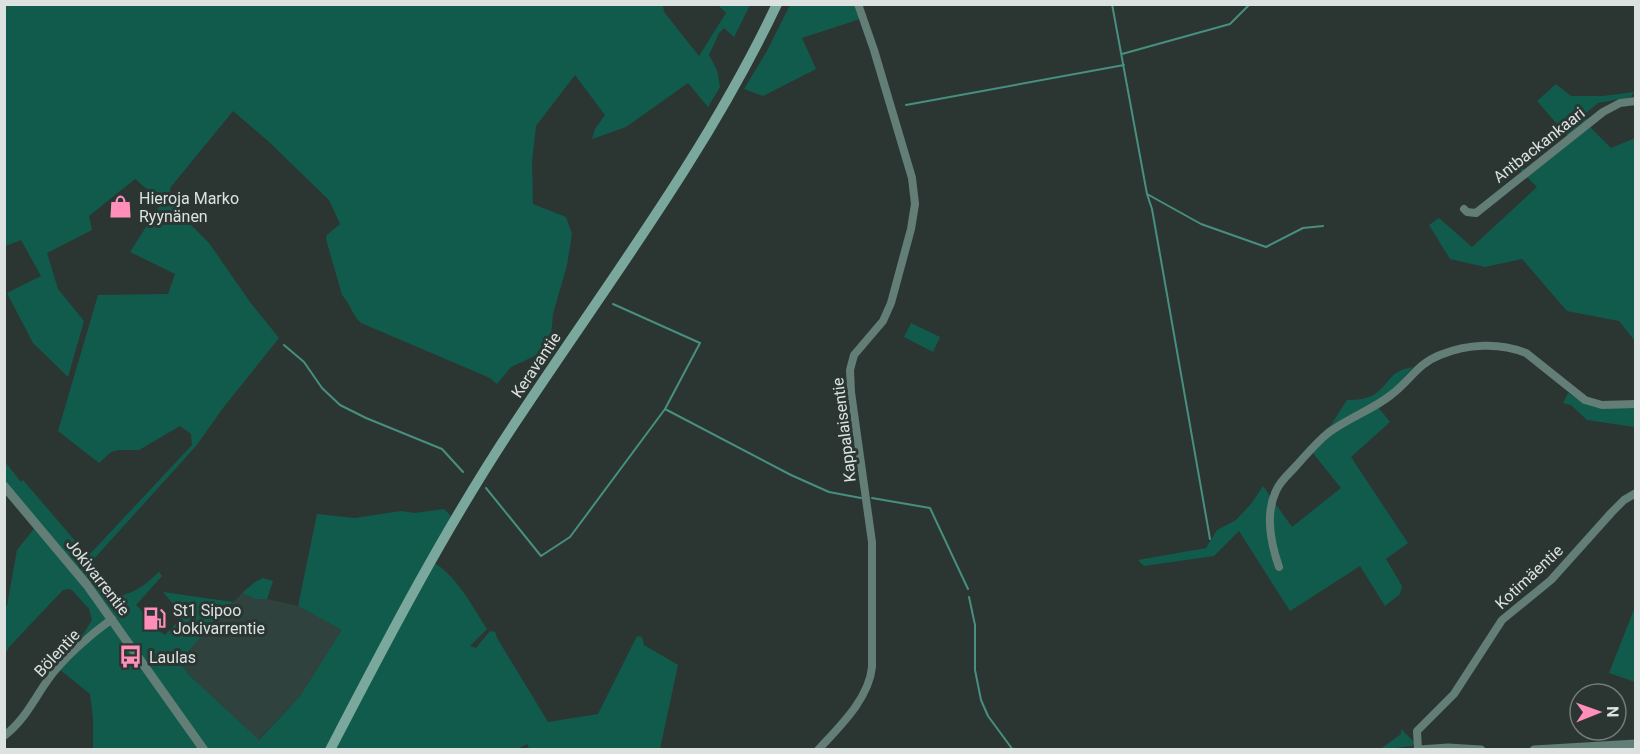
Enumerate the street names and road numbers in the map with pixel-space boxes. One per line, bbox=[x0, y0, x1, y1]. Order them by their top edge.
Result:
street label: Antbackankaari bbox=[1489, 103, 1589, 187]
street label: Keravantie bbox=[507, 329, 565, 401]
street label: Kappalaisentie bbox=[828, 377, 860, 483]
street label: Jokivarrentie bbox=[62, 535, 134, 619]
street label: Kotimäentie bbox=[1491, 541, 1567, 613]
street label: Bölentie bbox=[30, 625, 84, 681]

